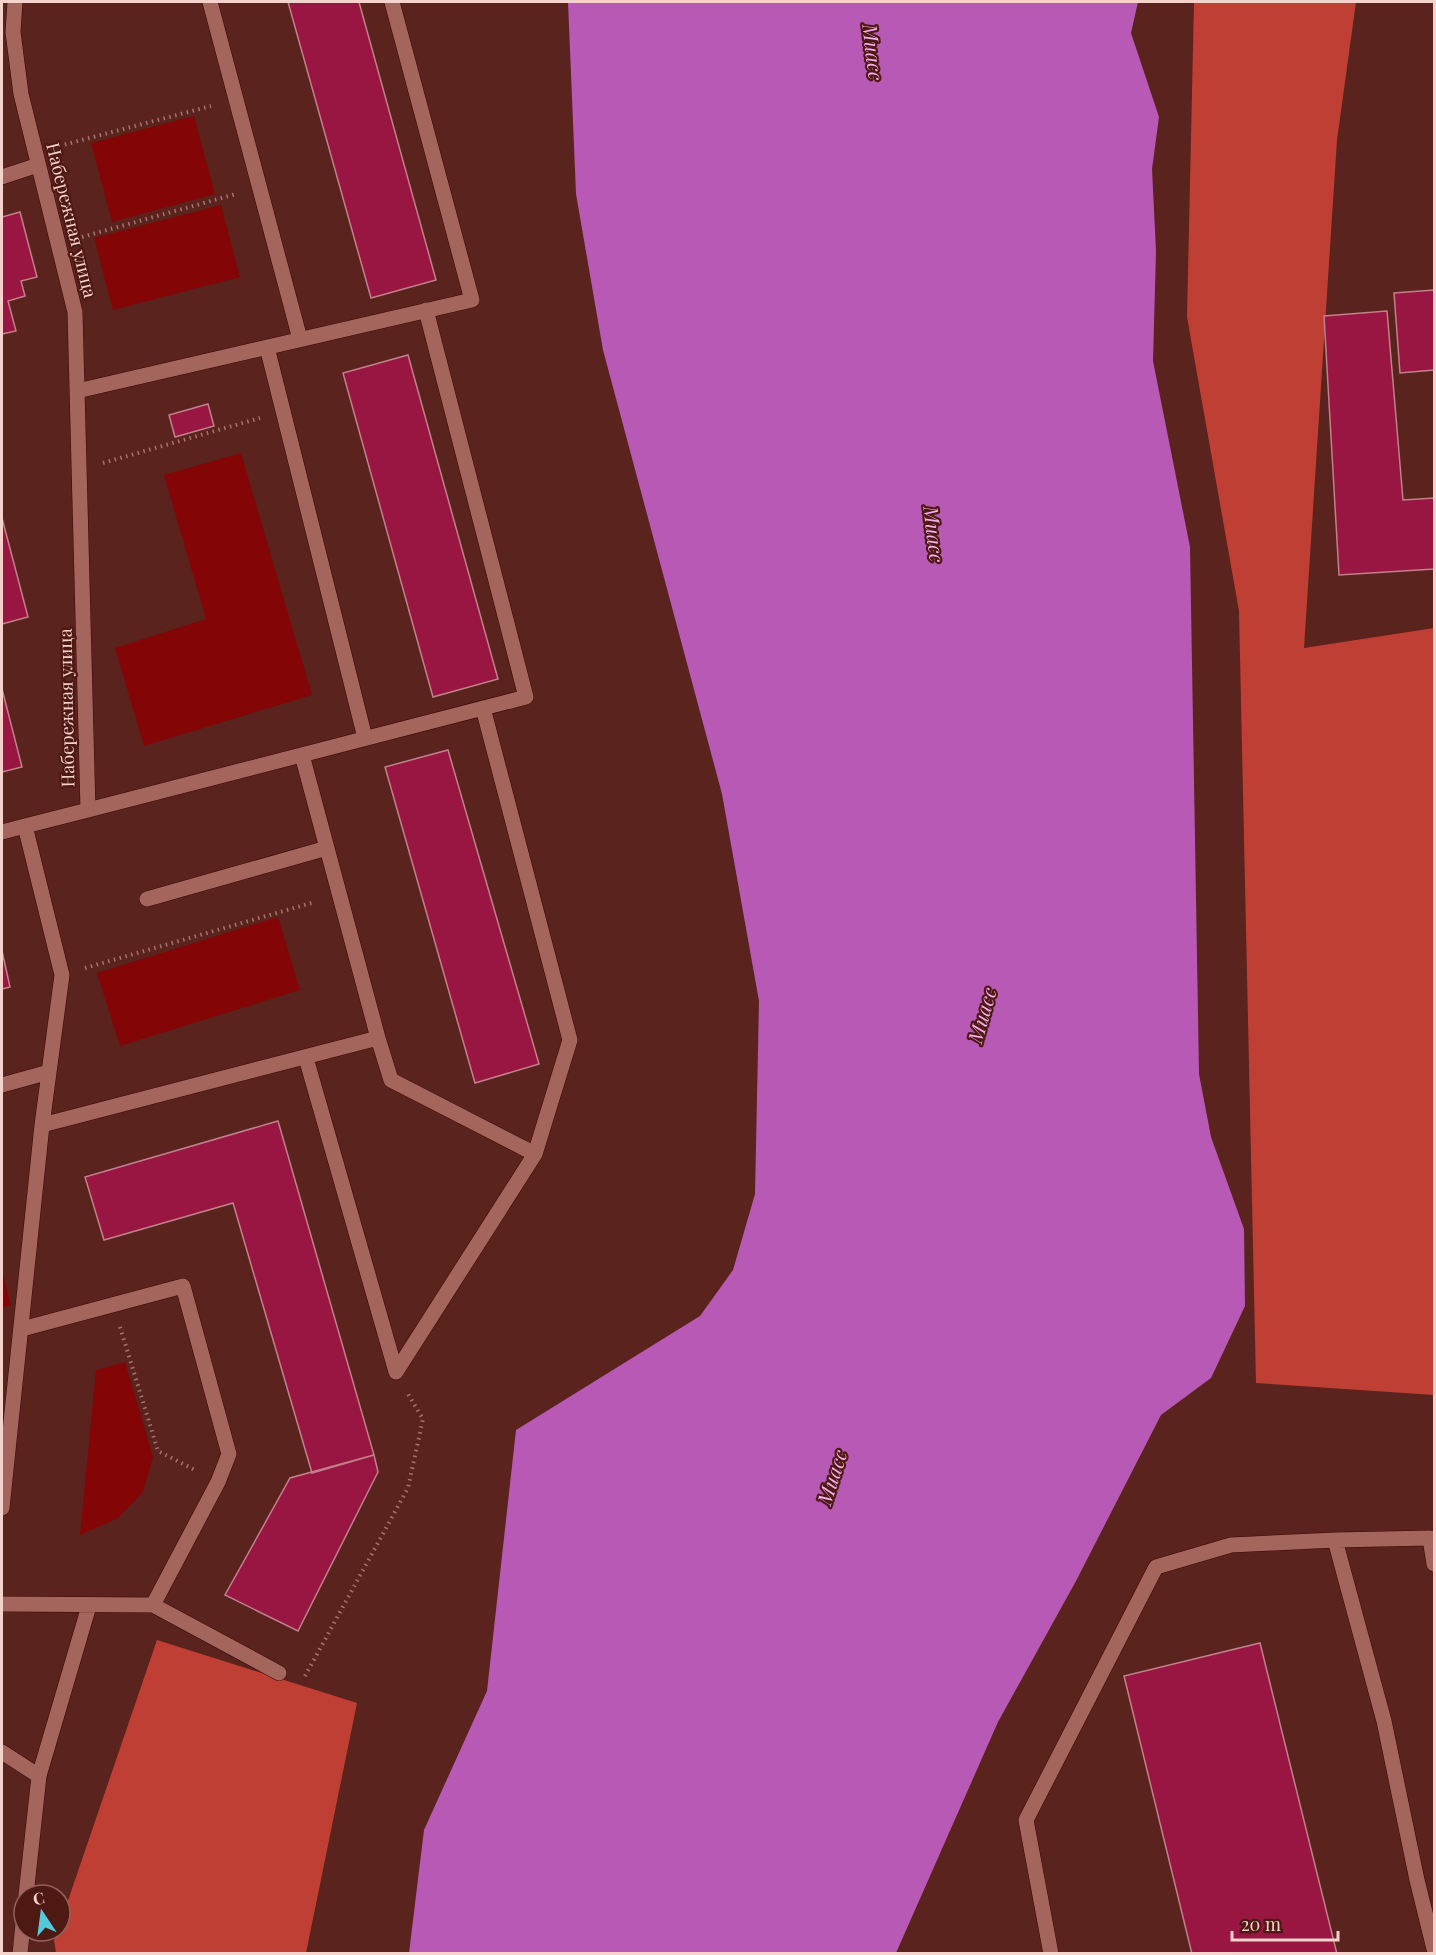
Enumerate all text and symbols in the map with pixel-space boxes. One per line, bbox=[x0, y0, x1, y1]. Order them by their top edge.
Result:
water label: Миасс bbox=[857, 21, 891, 82]
street label: Набережная улица bbox=[41, 140, 103, 300]
water label: Миасс bbox=[918, 503, 952, 564]
street label: Набережная улица bbox=[53, 628, 79, 788]
water label: Миасс bbox=[960, 984, 1002, 1047]
water label: Миасс bbox=[809, 1446, 853, 1509]
north arrow bbox=[12, 1883, 72, 1943]
text: С bbox=[31, 1886, 46, 1909]
scale bar bbox=[1232, 1904, 1338, 1942]
text: 20 m bbox=[1241, 1912, 1281, 1936]

